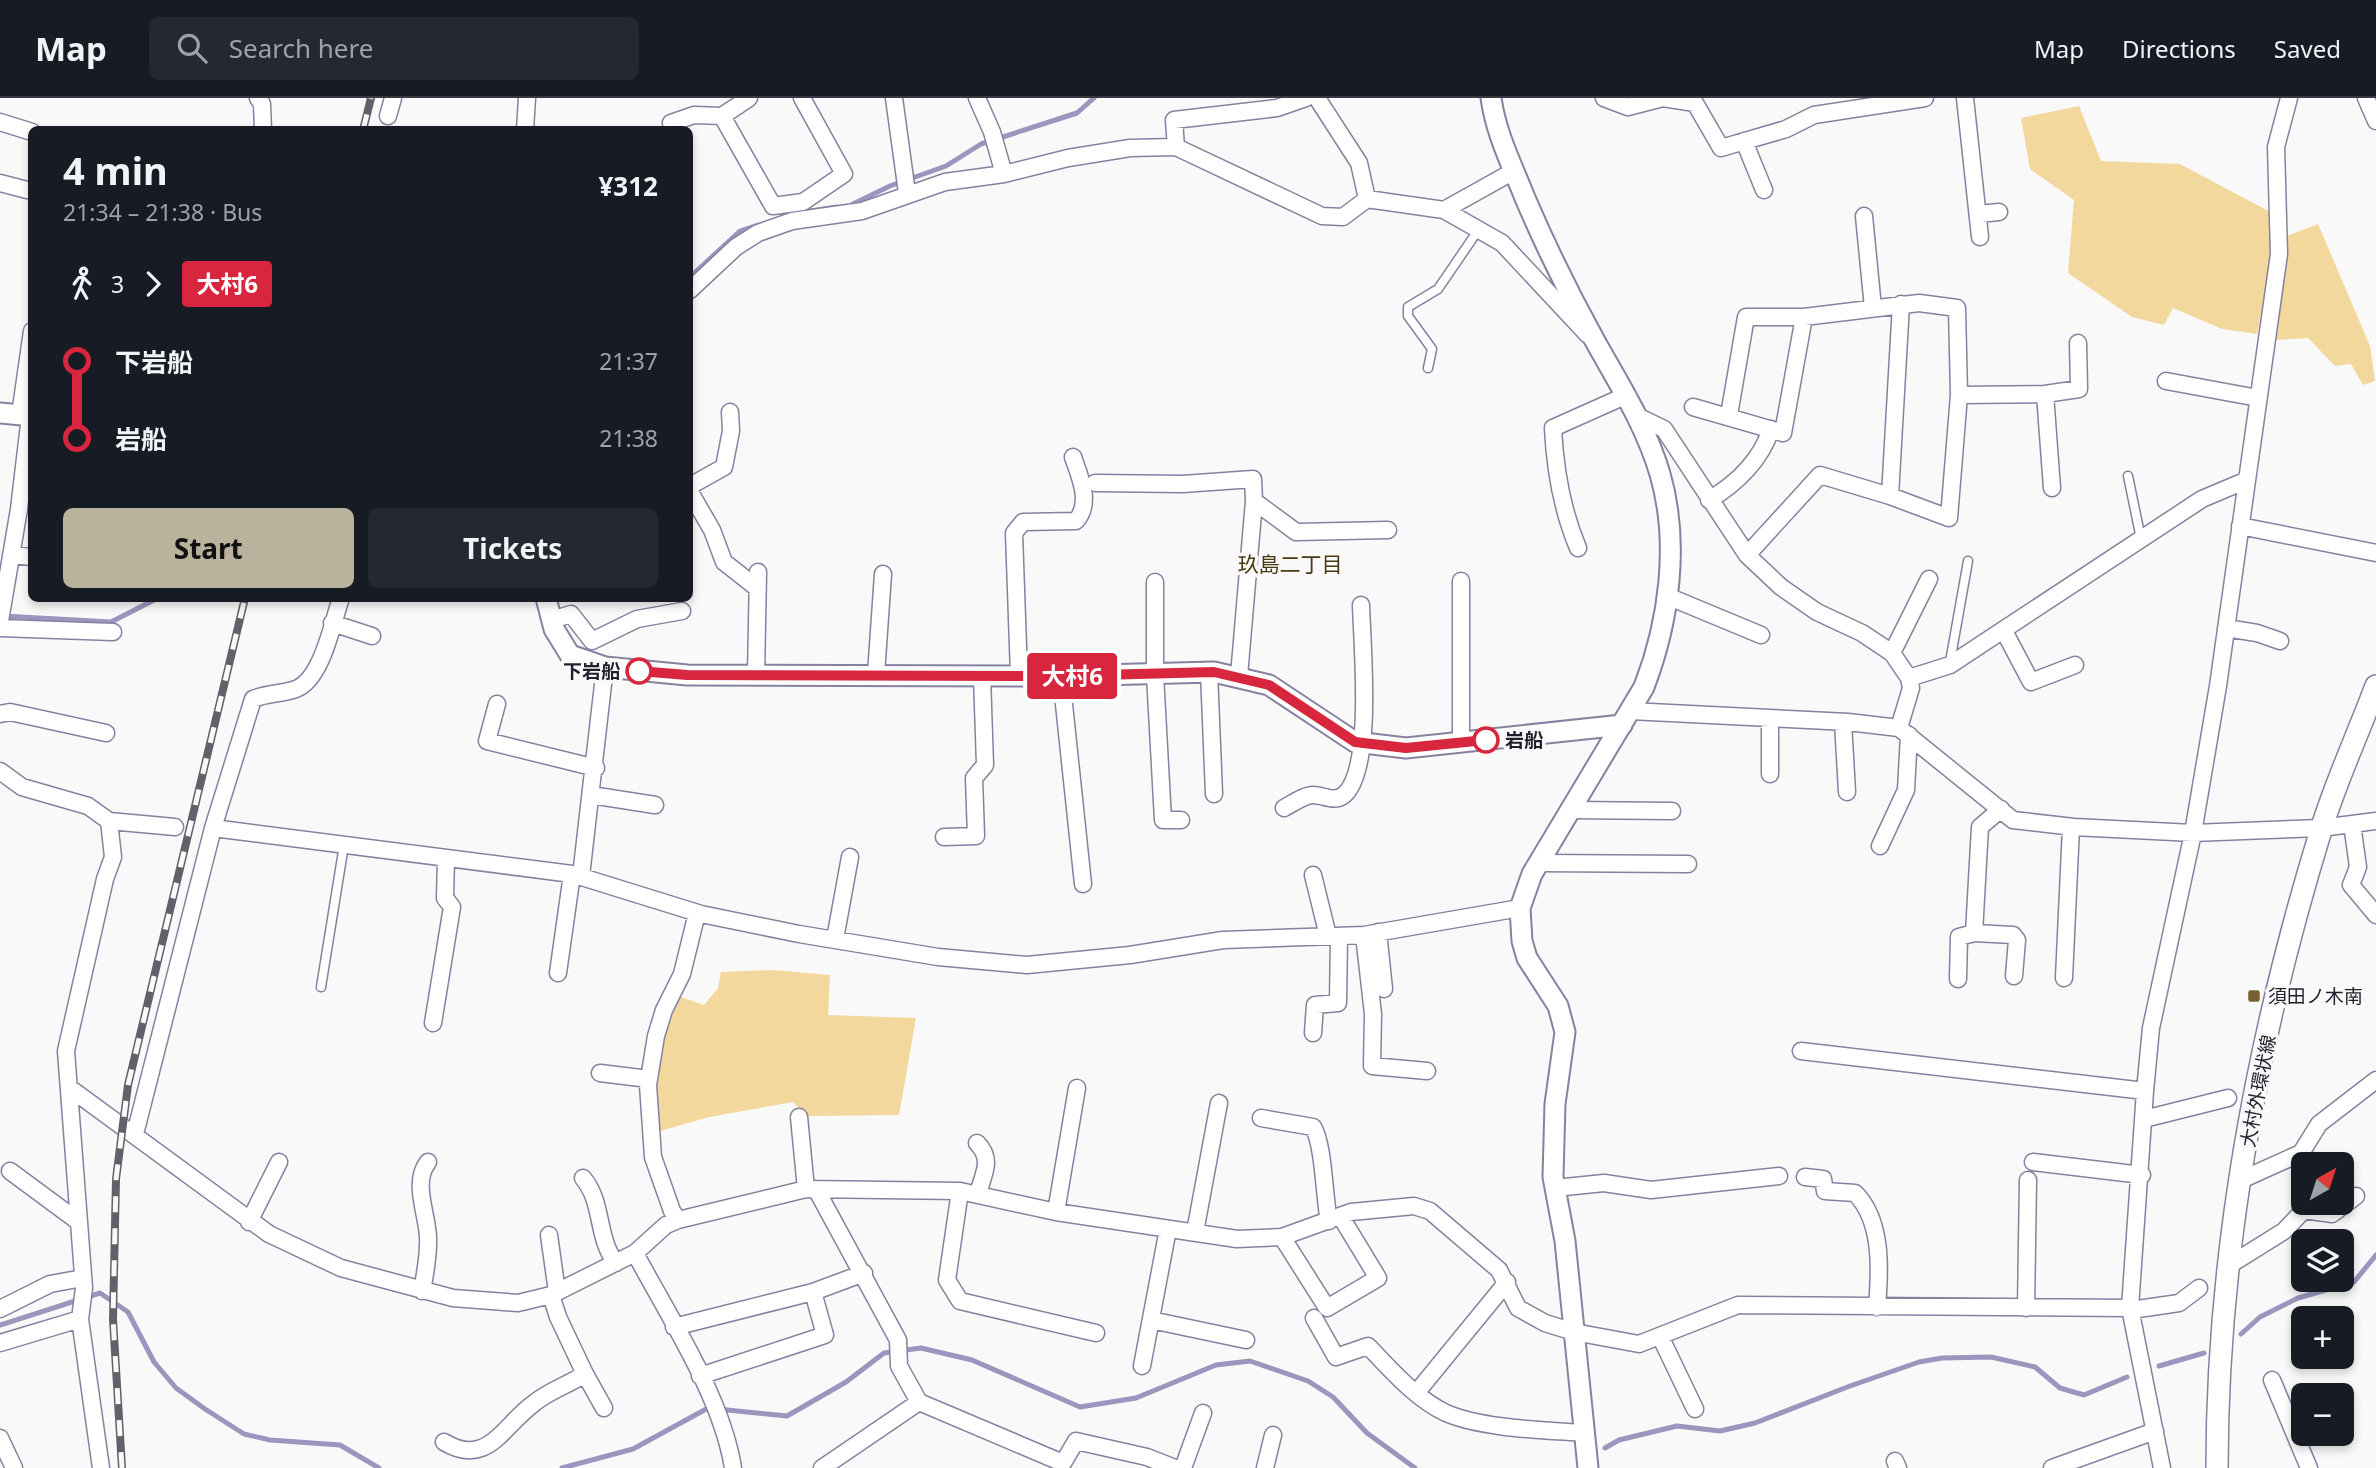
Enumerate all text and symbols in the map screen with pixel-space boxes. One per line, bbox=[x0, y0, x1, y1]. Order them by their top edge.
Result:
search box bbox=[149, 17, 639, 80]
text: Map bbox=[35, 26, 107, 71]
icon: search bbox=[173, 29, 211, 67]
text: Search here bbox=[229, 30, 373, 66]
text: Map bbox=[2034, 32, 2084, 65]
text: Directions bbox=[2122, 32, 2236, 65]
text: Saved bbox=[2274, 32, 2341, 65]
text: 4 min bbox=[63, 144, 168, 196]
text: ¥312 bbox=[599, 168, 658, 204]
text: 21:34 – 21:38 · Bus bbox=[63, 196, 262, 228]
icon: walk bbox=[63, 265, 101, 303]
icon: forward bbox=[134, 265, 172, 303]
text: 大村6 bbox=[196, 267, 258, 300]
text: 3 bbox=[111, 268, 124, 300]
text: 下岩船 bbox=[115, 344, 193, 380]
text: 21:37 bbox=[599, 345, 658, 377]
text: 岩船 bbox=[115, 421, 167, 457]
text: 21:38 bbox=[599, 422, 658, 454]
button: Start bbox=[63, 508, 354, 588]
button: Tickets bbox=[368, 508, 658, 588]
district label: 玖島二丁目 bbox=[1238, 550, 1343, 578]
line badge: 大村6 bbox=[1032, 653, 1112, 699]
place label: 下岩船 bbox=[563, 658, 621, 684]
marker: 下岩船 bbox=[626, 658, 652, 684]
text: 大村6 bbox=[1041, 659, 1103, 692]
marker: 岩船 bbox=[1473, 727, 1499, 753]
place label: 岩船 bbox=[1505, 727, 1544, 753]
place label: 須田ノ木南 bbox=[2268, 983, 2363, 1009]
marker: 須田ノ木南 bbox=[2246, 988, 2262, 1004]
street label: 大村外環状線 bbox=[2234, 1033, 2282, 1149]
north arrow bbox=[2291, 1152, 2354, 1214]
map controls bbox=[2291, 1152, 2354, 1446]
button: layers bbox=[2291, 1229, 2354, 1292]
button: + bbox=[2291, 1306, 2354, 1369]
button: − bbox=[2291, 1383, 2354, 1446]

